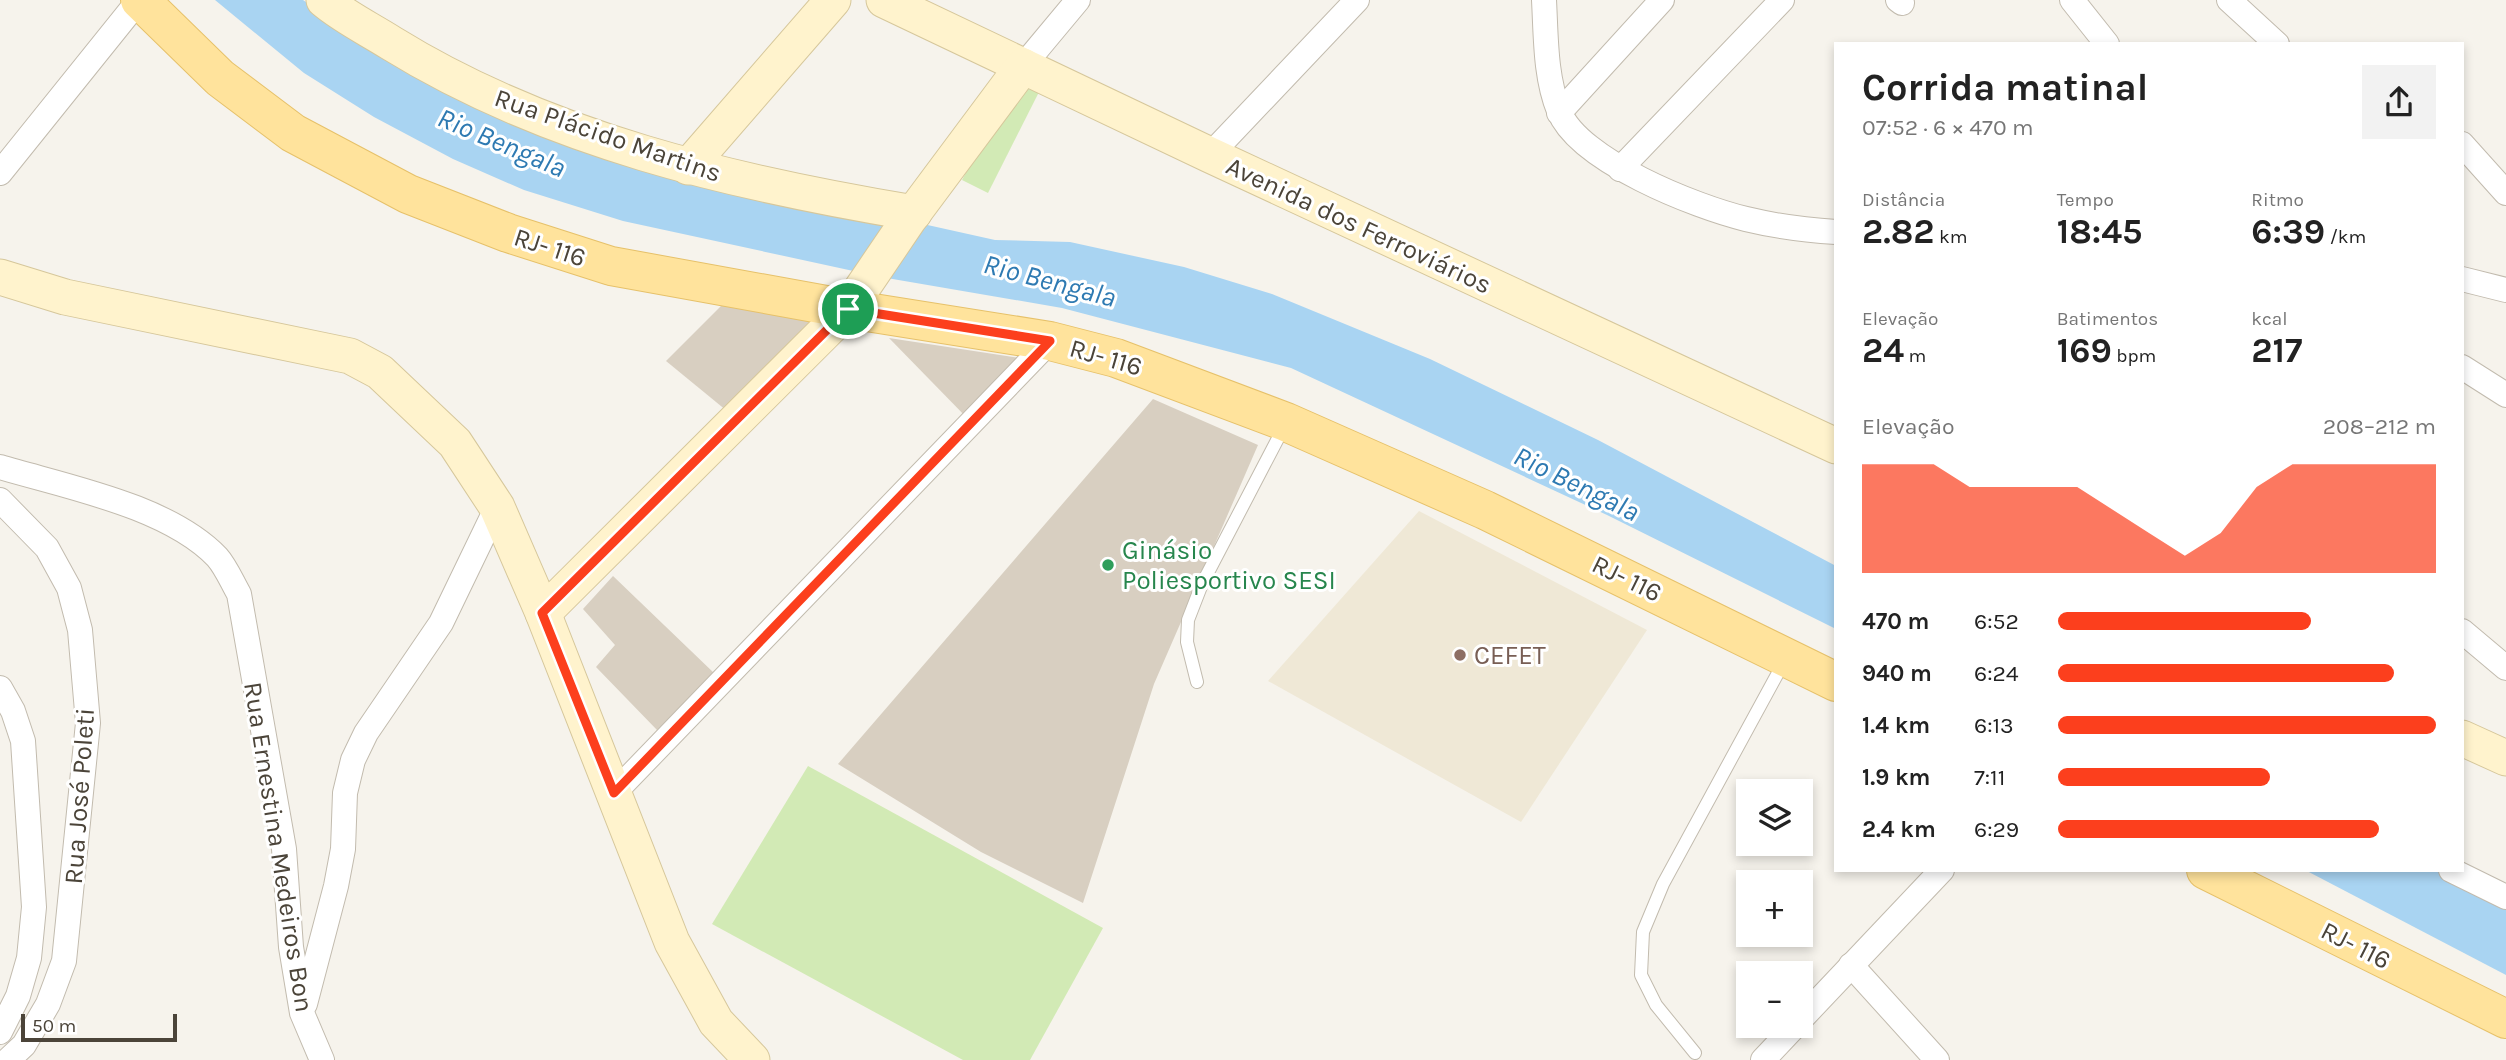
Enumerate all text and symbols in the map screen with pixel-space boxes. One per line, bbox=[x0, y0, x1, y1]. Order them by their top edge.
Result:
text: Corrida matinal bbox=[1862, 65, 2148, 110]
button: share bbox=[2362, 65, 2436, 139]
street label: Rua Plácido Martins bbox=[490, 82, 725, 189]
water label: Rio Bengala bbox=[433, 101, 571, 184]
text: 07:52 · 6 × 470 m bbox=[1862, 114, 2034, 141]
street label: Avenida dos Ferroviários bbox=[1221, 150, 1496, 301]
text: Distância bbox=[1862, 189, 1945, 211]
text: Tempo bbox=[2057, 189, 2114, 211]
text: Ritmo bbox=[2251, 189, 2304, 211]
text: 2.82 bbox=[1862, 211, 1935, 252]
text: 18:45 bbox=[2057, 211, 2142, 252]
text: 6:39 bbox=[2251, 211, 2325, 252]
street label: RJ- 116 bbox=[510, 221, 590, 274]
text: km bbox=[1935, 226, 1968, 248]
text: /km bbox=[2325, 226, 2366, 248]
water label: Rio Bengala bbox=[980, 247, 1120, 314]
pin bbox=[818, 279, 878, 339]
icon: arrive bbox=[829, 290, 867, 328]
text: Elevação bbox=[1862, 308, 1938, 330]
text: Batimentos bbox=[2057, 308, 2158, 330]
text: kcal bbox=[2251, 308, 2288, 330]
text: 24 bbox=[1862, 330, 1904, 371]
text: 169 bbox=[2057, 330, 2112, 371]
text: 217 bbox=[2251, 330, 2302, 371]
street label: RJ- 116 bbox=[1066, 332, 1146, 383]
text: m bbox=[1904, 345, 1926, 367]
text: bpm bbox=[2112, 345, 2156, 367]
text: Elevação bbox=[1862, 413, 1955, 440]
text: 208–212 m bbox=[2323, 413, 2436, 440]
water label: Rio Bengala bbox=[1508, 439, 1645, 528]
place label: Ginásio Poliesportivo SESI bbox=[1122, 535, 1336, 596]
street label: RJ- 116 bbox=[1587, 548, 1667, 609]
marker: Ginásio Poliesportivo SESI bbox=[1100, 557, 1116, 573]
text: 470 m bbox=[1862, 608, 1929, 635]
text: 6:52 bbox=[1974, 608, 2019, 635]
place label: CEFET bbox=[1474, 640, 1546, 671]
marker: CEFET bbox=[1452, 647, 1468, 663]
text: 940 m bbox=[1862, 660, 1932, 687]
text: 6:24 bbox=[1974, 660, 2019, 687]
street label: Rua Ernestina Medeiros Bon bbox=[237, 680, 320, 1014]
street label: Rua José Poleti bbox=[58, 707, 101, 885]
text: 1.4 km bbox=[1862, 712, 1930, 739]
text: 6:13 bbox=[1974, 712, 2014, 739]
text: 1.9 km bbox=[1862, 764, 1930, 791]
text: 7:11 bbox=[1974, 764, 2005, 791]
map controls bbox=[1736, 779, 1813, 1038]
button: layers bbox=[1736, 779, 1813, 856]
text: 2.4 km bbox=[1862, 816, 1936, 843]
text: 6:29 bbox=[1974, 816, 2019, 843]
button: + bbox=[1736, 870, 1813, 947]
street label: RJ- 116 bbox=[2316, 915, 2396, 976]
button: − bbox=[1736, 961, 1813, 1038]
scale bar bbox=[21, 1011, 177, 1043]
text: 50 m bbox=[32, 1015, 76, 1037]

